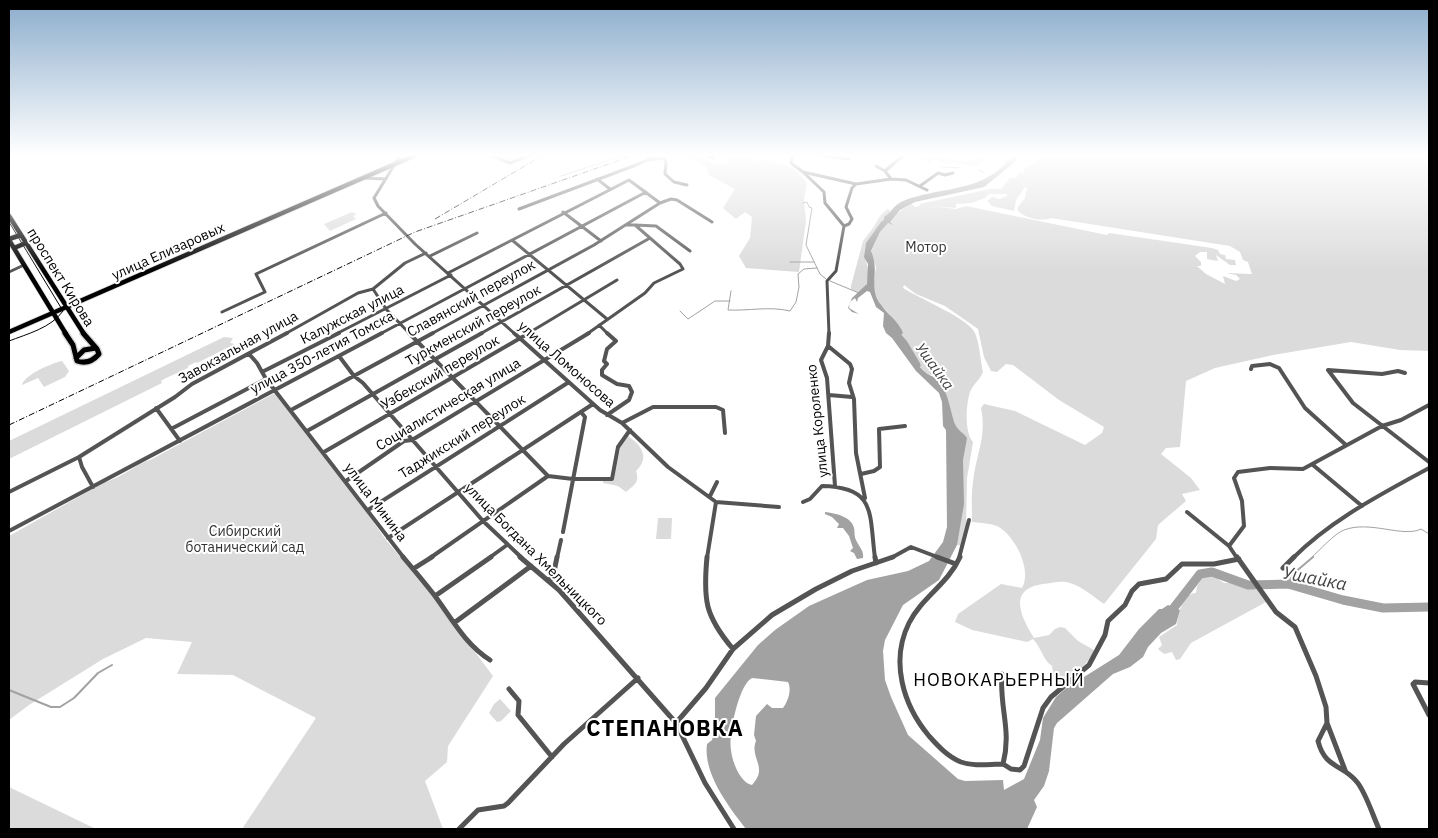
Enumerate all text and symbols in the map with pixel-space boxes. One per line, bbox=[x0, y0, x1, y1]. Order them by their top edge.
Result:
street label: улица Елизаровых bbox=[109, 218, 227, 284]
street label: проспект Кирова bbox=[23, 224, 99, 330]
park label: Мотор bbox=[905, 238, 947, 256]
street label: Славянский переулок bbox=[404, 255, 538, 341]
street label: Калужская улица bbox=[297, 280, 407, 348]
street label: Туркменский переулок bbox=[402, 280, 544, 370]
street label: Завокзальная улица bbox=[175, 306, 301, 387]
street label: улица 350-летия Томска bbox=[247, 306, 397, 398]
street label: улица Ломоносова bbox=[515, 317, 620, 412]
street label: Узбекский переулок bbox=[378, 331, 503, 413]
water label: Ушайка bbox=[912, 339, 959, 394]
street label: Социалистическая улица bbox=[372, 353, 524, 454]
street label: улица Короленко bbox=[802, 363, 832, 479]
street label: Таджикский переулок bbox=[395, 390, 529, 482]
street label: улица Минина bbox=[341, 459, 412, 545]
street label: улица Богдана Хмельницкого bbox=[461, 479, 611, 629]
park label: Сибирский ботанический сад bbox=[186, 522, 304, 556]
water label: Ушайка bbox=[1281, 561, 1349, 595]
district label: НОВОКАРЬЕРНЫЙ bbox=[913, 668, 1085, 691]
district label: СТЕПАНОВКА bbox=[586, 713, 744, 742]

